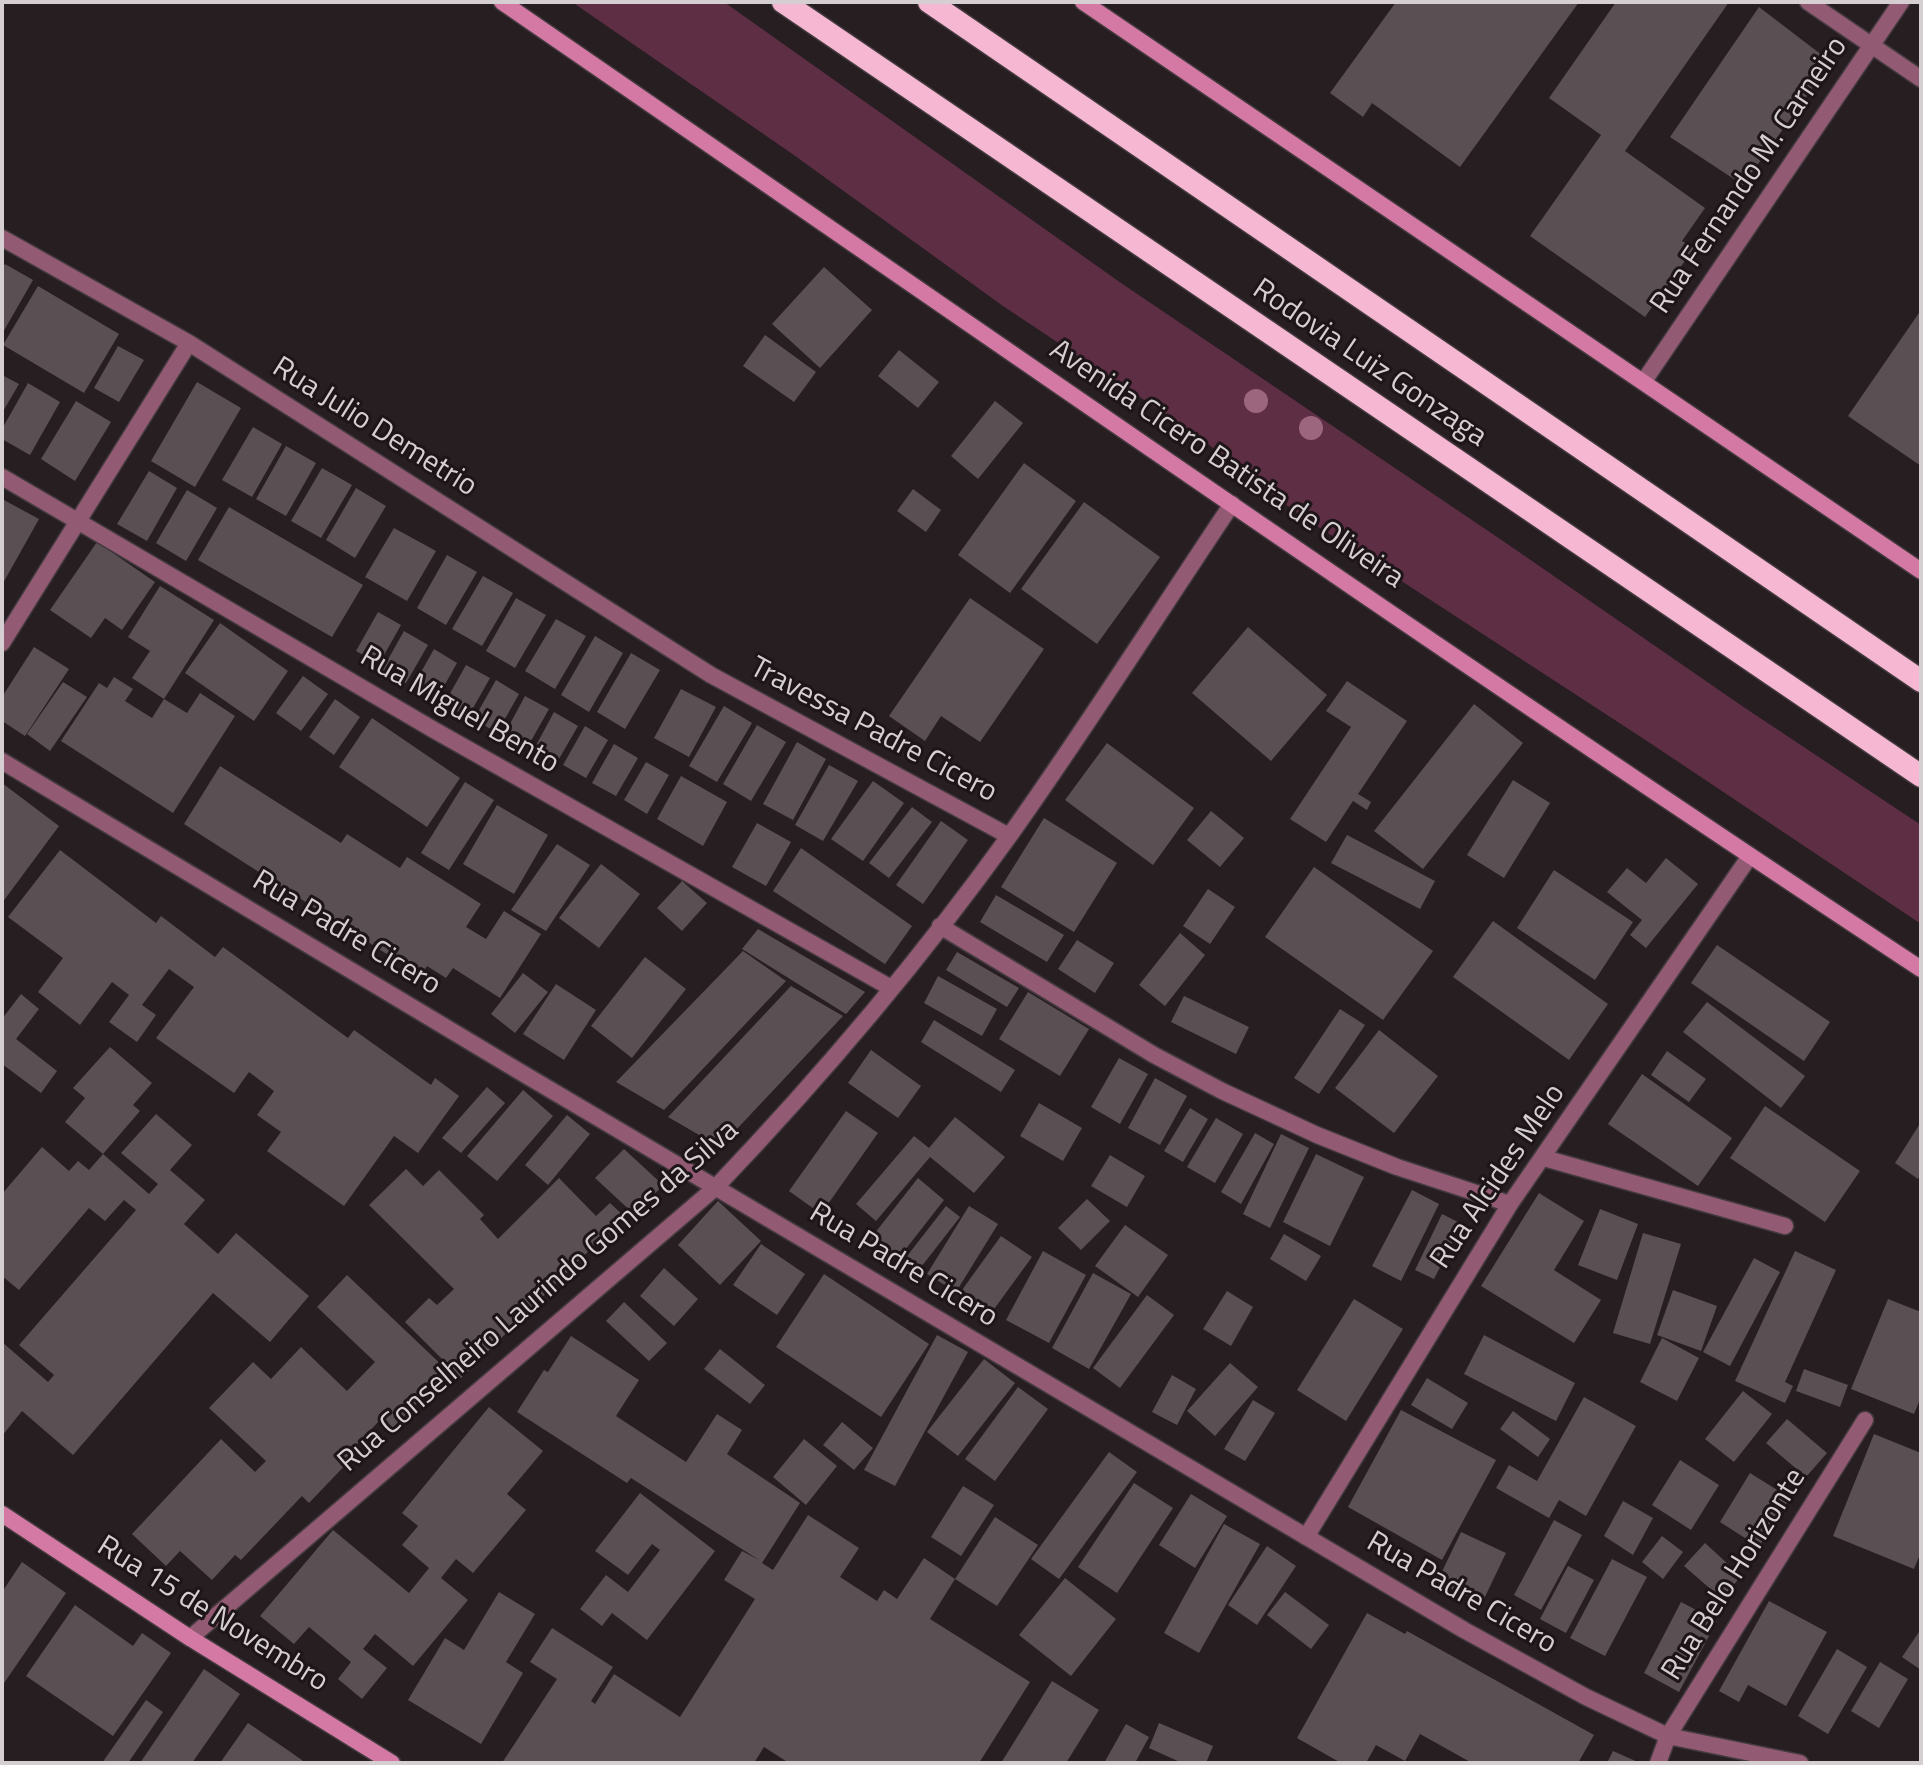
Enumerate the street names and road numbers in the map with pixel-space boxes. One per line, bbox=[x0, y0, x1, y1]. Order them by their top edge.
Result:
street label: Rua Fernando M. Carneiro bbox=[1644, 31, 1856, 321]
street label: Rodovia Luiz Gonzaga bbox=[1245, 272, 1493, 456]
street label: Avenida Cicero Batista de Oliveira bbox=[1042, 333, 1410, 597]
street label: Rua Julio Demetrio bbox=[265, 351, 483, 505]
street label: Rua Miguel Bento bbox=[353, 639, 565, 783]
street label: Travessa Padre Cicero bbox=[743, 651, 1003, 811]
street label: Rua Padre Cicero bbox=[245, 864, 447, 1004]
street label: Rua Alcides Melo bbox=[1424, 1078, 1574, 1276]
street label: Rua Conselheiro Laurindo Gomes da Silva bbox=[332, 1113, 746, 1481]
street label: Rua Padre Cicero bbox=[802, 1196, 1004, 1336]
street label: Rua Belo Horizonte bbox=[1655, 1462, 1815, 1688]
street label: Rua Padre Cicero bbox=[1360, 1525, 1562, 1663]
street label: Rua 15 de Novembro bbox=[90, 1529, 334, 1701]

